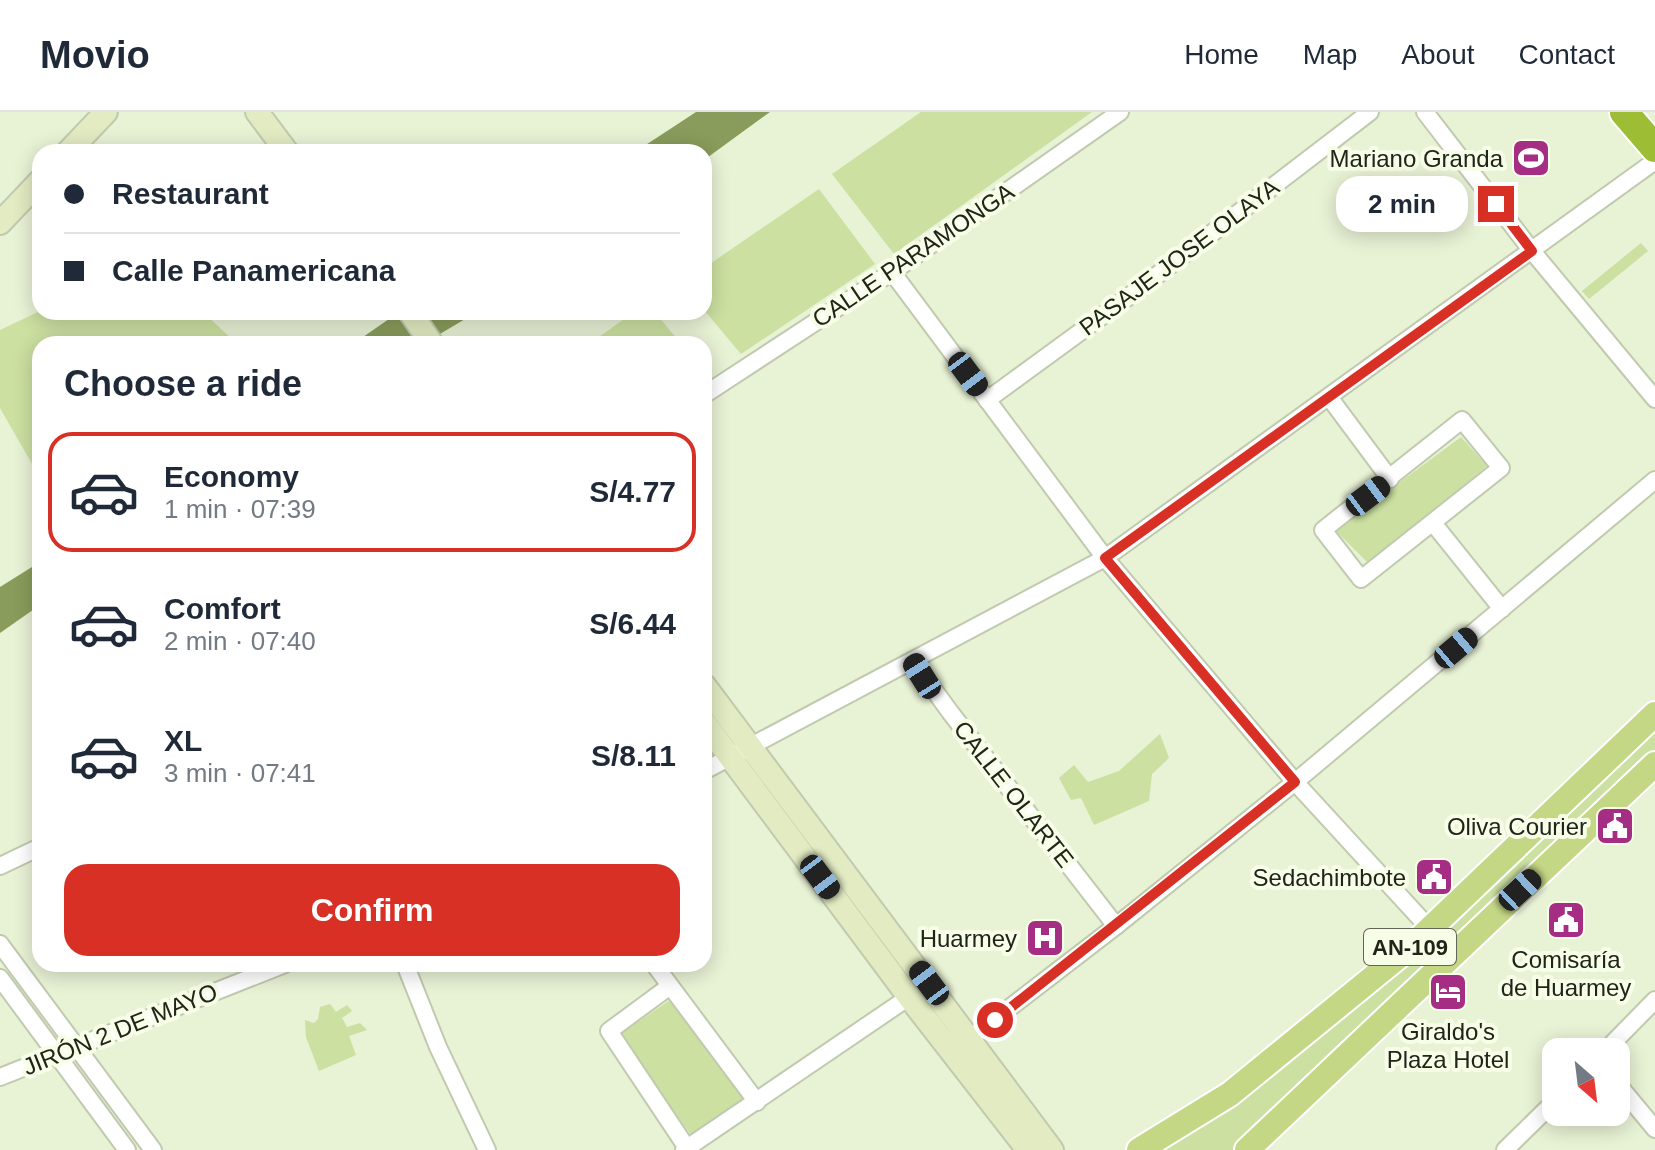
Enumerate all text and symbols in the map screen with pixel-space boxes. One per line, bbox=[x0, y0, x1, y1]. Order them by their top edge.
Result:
text: Movio bbox=[40, 34, 150, 76]
text: Home bbox=[1184, 39, 1259, 70]
text: Map bbox=[1303, 39, 1357, 70]
text: About bbox=[1401, 39, 1475, 70]
text: Contact bbox=[1519, 39, 1615, 70]
sports icon: Mariano Granda bbox=[1510, 137, 1552, 179]
place label: Mariano Granda bbox=[1330, 145, 1504, 172]
street label: PASAJE JOSE OLAYA bbox=[1074, 173, 1284, 341]
callout: 2 min bbox=[1336, 176, 1468, 232]
text: Restaurant bbox=[112, 177, 269, 210]
street label: CALLE PARAMONGA bbox=[807, 178, 1019, 332]
route end bbox=[1478, 186, 1514, 222]
text: 2 min bbox=[1368, 189, 1436, 219]
text: Calle Panamericana bbox=[112, 254, 396, 287]
car bbox=[944, 348, 992, 400]
text: Choose a ride bbox=[64, 363, 302, 404]
icon: car bbox=[68, 456, 140, 528]
text: Economy bbox=[164, 460, 299, 493]
car bbox=[1342, 472, 1394, 520]
text: S/4.77 bbox=[589, 475, 676, 508]
text: 1 min · 07:39 bbox=[164, 494, 316, 524]
icon: car bbox=[68, 588, 140, 660]
text: Comfort bbox=[164, 592, 281, 625]
text: S/6.44 bbox=[589, 607, 676, 640]
car bbox=[1430, 623, 1482, 673]
text: 2 min · 07:40 bbox=[164, 626, 316, 656]
car bbox=[899, 649, 945, 703]
street label: CALLE OLARTE bbox=[948, 715, 1080, 873]
icon: car bbox=[68, 720, 140, 792]
text: XL bbox=[164, 724, 202, 757]
text: S/8.11 bbox=[591, 739, 676, 772]
text: 3 min · 07:41 bbox=[164, 758, 316, 788]
public building icon: Oliva Courier bbox=[1594, 805, 1636, 847]
place label: Oliva Courier bbox=[1447, 813, 1587, 840]
car bbox=[796, 851, 844, 903]
public building icon: Sedachimbote bbox=[1413, 856, 1455, 898]
button: Confirm bbox=[64, 864, 680, 956]
place label: Sedachimbote bbox=[1253, 864, 1406, 891]
car bbox=[1494, 865, 1546, 915]
public building icon: Comisaría de Huarmey bbox=[1545, 899, 1587, 941]
hospital icon: Huarmey bbox=[1024, 917, 1066, 959]
place label: Huarmey bbox=[920, 925, 1017, 952]
road number: AN-109 bbox=[1364, 929, 1456, 965]
place label: Comisaría de Huarmey bbox=[1501, 946, 1631, 1001]
car bbox=[905, 957, 953, 1009]
hotel icon: Giraldo's Plaza Hotel bbox=[1427, 971, 1469, 1013]
street label: JIRÓN 2 DE MAYO bbox=[19, 978, 221, 1080]
route start bbox=[977, 1002, 1013, 1038]
place label: Giraldo's Plaza Hotel bbox=[1387, 1018, 1509, 1073]
north arrow bbox=[1542, 1038, 1630, 1126]
map controls bbox=[1542, 1038, 1630, 1126]

